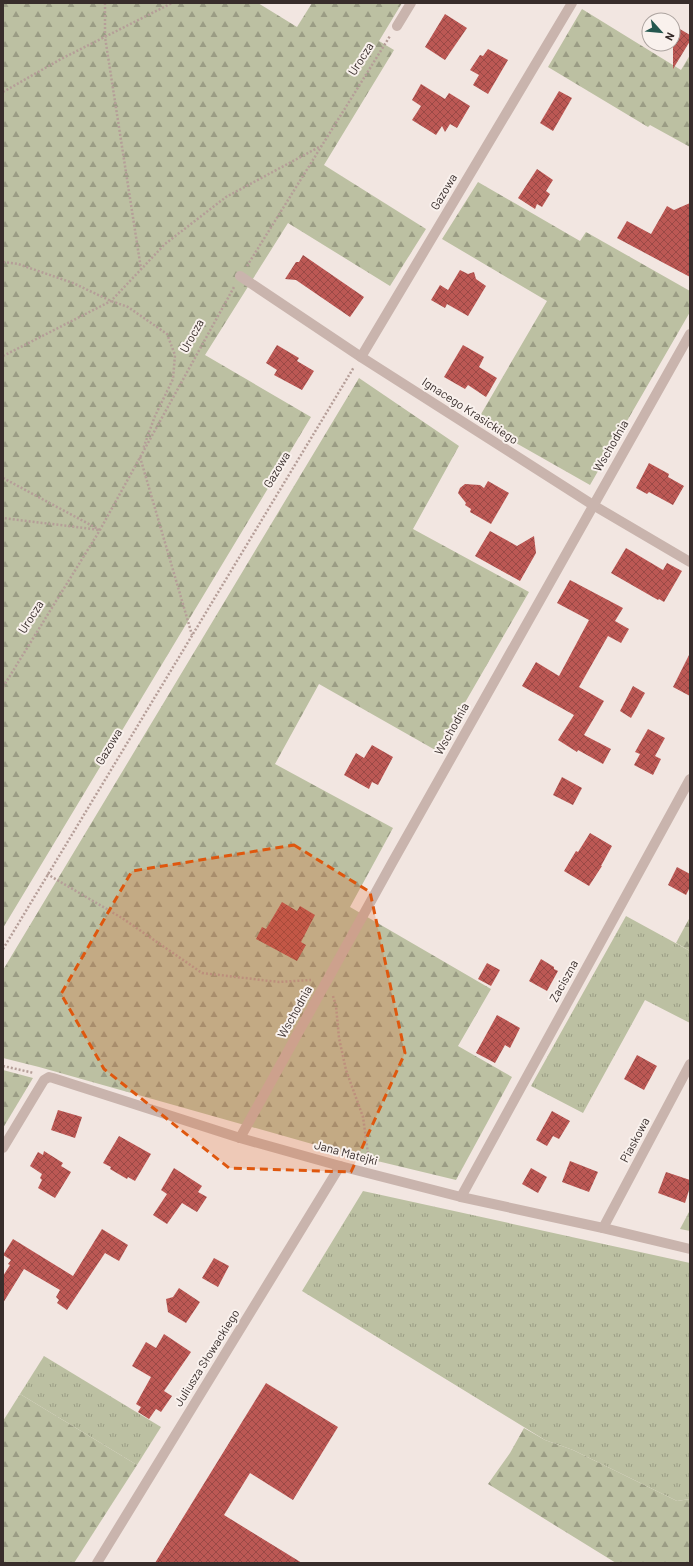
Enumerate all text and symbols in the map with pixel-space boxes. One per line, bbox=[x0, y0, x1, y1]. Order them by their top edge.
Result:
north arrow bbox=[641, 12, 681, 52]
text: N bbox=[663, 31, 678, 43]
street label: Urocza bbox=[345, 39, 376, 78]
street label: Gazowa bbox=[427, 171, 459, 212]
street label: Urocza bbox=[176, 316, 206, 355]
street label: Ignacego Krasickiego bbox=[420, 374, 521, 446]
street label: Wschodnia bbox=[590, 417, 631, 474]
street label: Gazowa bbox=[260, 449, 292, 490]
street label: Urocza bbox=[15, 597, 46, 636]
street label: Wschodnia bbox=[431, 700, 471, 757]
street label: Gazowa bbox=[92, 726, 124, 767]
street label: Zaciszna bbox=[546, 957, 580, 1004]
street label: Wschodnia bbox=[274, 983, 314, 1040]
street label: Piaskowa bbox=[616, 1115, 652, 1164]
street label: Jana Matejki bbox=[313, 1137, 380, 1167]
street label: Juliusza Słowackiego bbox=[171, 1306, 242, 1409]

